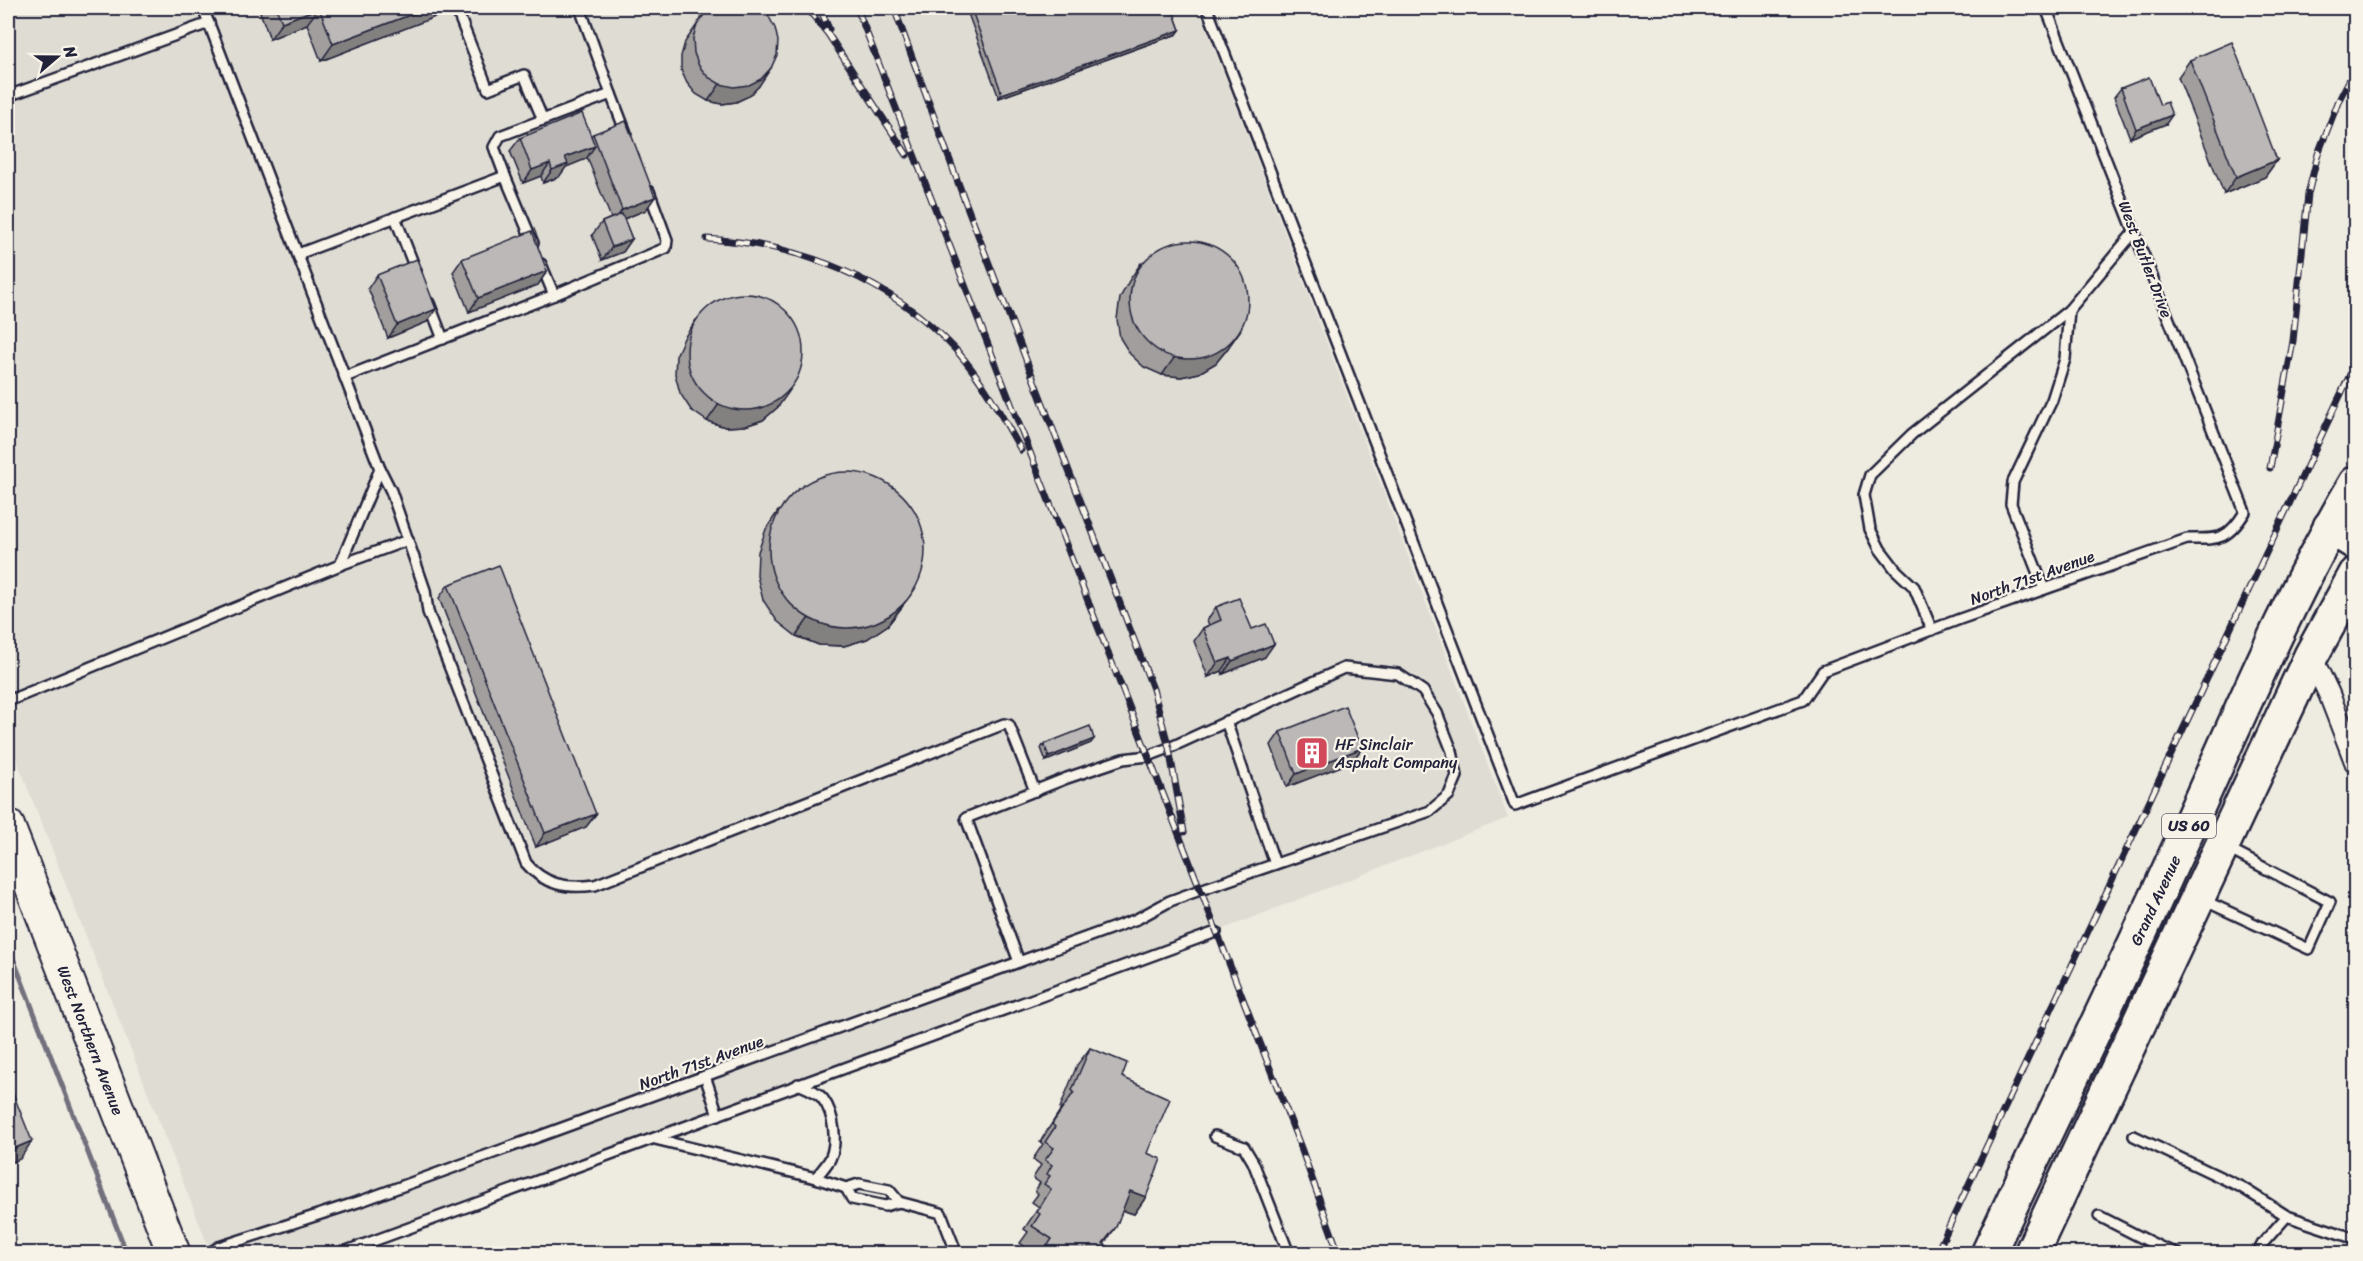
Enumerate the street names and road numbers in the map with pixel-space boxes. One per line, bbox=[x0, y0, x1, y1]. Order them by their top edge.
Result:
street label: West Butler Drive bbox=[2110, 196, 2181, 322]
street label: North 71st Avenue bbox=[1966, 541, 2099, 613]
road number: US 60 bbox=[2162, 814, 2216, 838]
street label: Grand Avenue bbox=[2122, 850, 2189, 950]
street label: West Northern Avenue bbox=[49, 961, 133, 1120]
street label: North 71st Avenue bbox=[635, 1026, 768, 1098]

